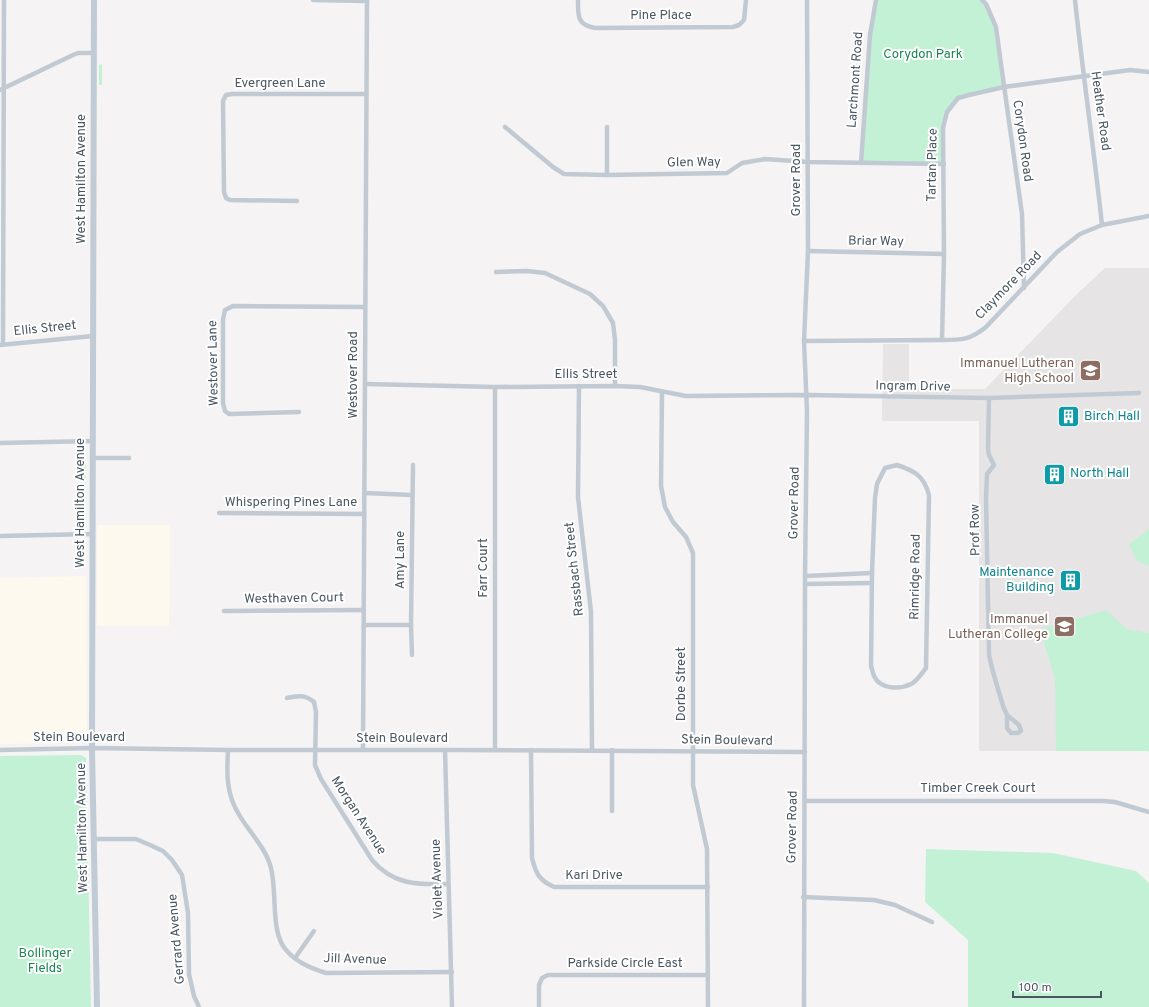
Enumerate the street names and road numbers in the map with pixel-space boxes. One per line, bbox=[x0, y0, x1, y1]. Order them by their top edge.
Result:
street label: Pine Place bbox=[630, 8, 692, 24]
street label: Larchmont Road bbox=[845, 31, 867, 129]
street label: Heather Road bbox=[1086, 70, 1114, 152]
street label: Evergreen Lane bbox=[234, 76, 326, 92]
street label: Corydon Road bbox=[1008, 99, 1036, 183]
street label: West Hamilton Avenue bbox=[74, 114, 90, 244]
street label: Tartan Place bbox=[924, 128, 942, 202]
street label: Grover Road bbox=[789, 144, 805, 216]
street label: Glen Way bbox=[667, 155, 721, 171]
street label: Briar Way bbox=[848, 234, 904, 250]
street label: Claymore Road bbox=[972, 248, 1046, 324]
street label: Ellis Street bbox=[13, 318, 77, 340]
street label: Westover Lane bbox=[205, 320, 223, 406]
street label: Westover Road bbox=[346, 331, 362, 419]
street label: Ellis Street bbox=[555, 367, 618, 383]
street label: Ingram Drive bbox=[875, 378, 951, 396]
street label: West Hamilton Avenue bbox=[73, 438, 89, 568]
street label: Grover Road bbox=[786, 466, 804, 540]
street label: Whispering Pines Lane bbox=[225, 495, 357, 511]
street label: Prof Row bbox=[968, 504, 984, 556]
street label: Rassbach Street bbox=[562, 521, 588, 617]
street label: Amy Lane bbox=[393, 531, 409, 589]
street label: Rimridge Road bbox=[907, 534, 925, 620]
street label: Farr Court bbox=[476, 538, 492, 598]
street label: Westhaven Court bbox=[244, 590, 344, 608]
street label: Dorbe Street bbox=[674, 647, 690, 721]
street label: Stein Boulevard bbox=[33, 730, 125, 746]
street label: Stein Boulevard bbox=[356, 731, 448, 747]
street label: Stein Boulevard bbox=[681, 732, 773, 750]
street label: West Hamilton Avenue bbox=[74, 763, 92, 893]
street label: Morgan Avenue bbox=[327, 774, 389, 858]
street label: Timber Creek Court bbox=[920, 781, 1036, 797]
street label: Grover Road bbox=[784, 790, 802, 864]
street label: Violet Avenue bbox=[429, 839, 447, 919]
street label: Kari Drive bbox=[565, 868, 623, 884]
street label: Gerrard Avenue bbox=[165, 893, 189, 985]
street label: Jill Avenue bbox=[323, 951, 387, 969]
street label: Parkside Circle East bbox=[567, 956, 683, 972]

